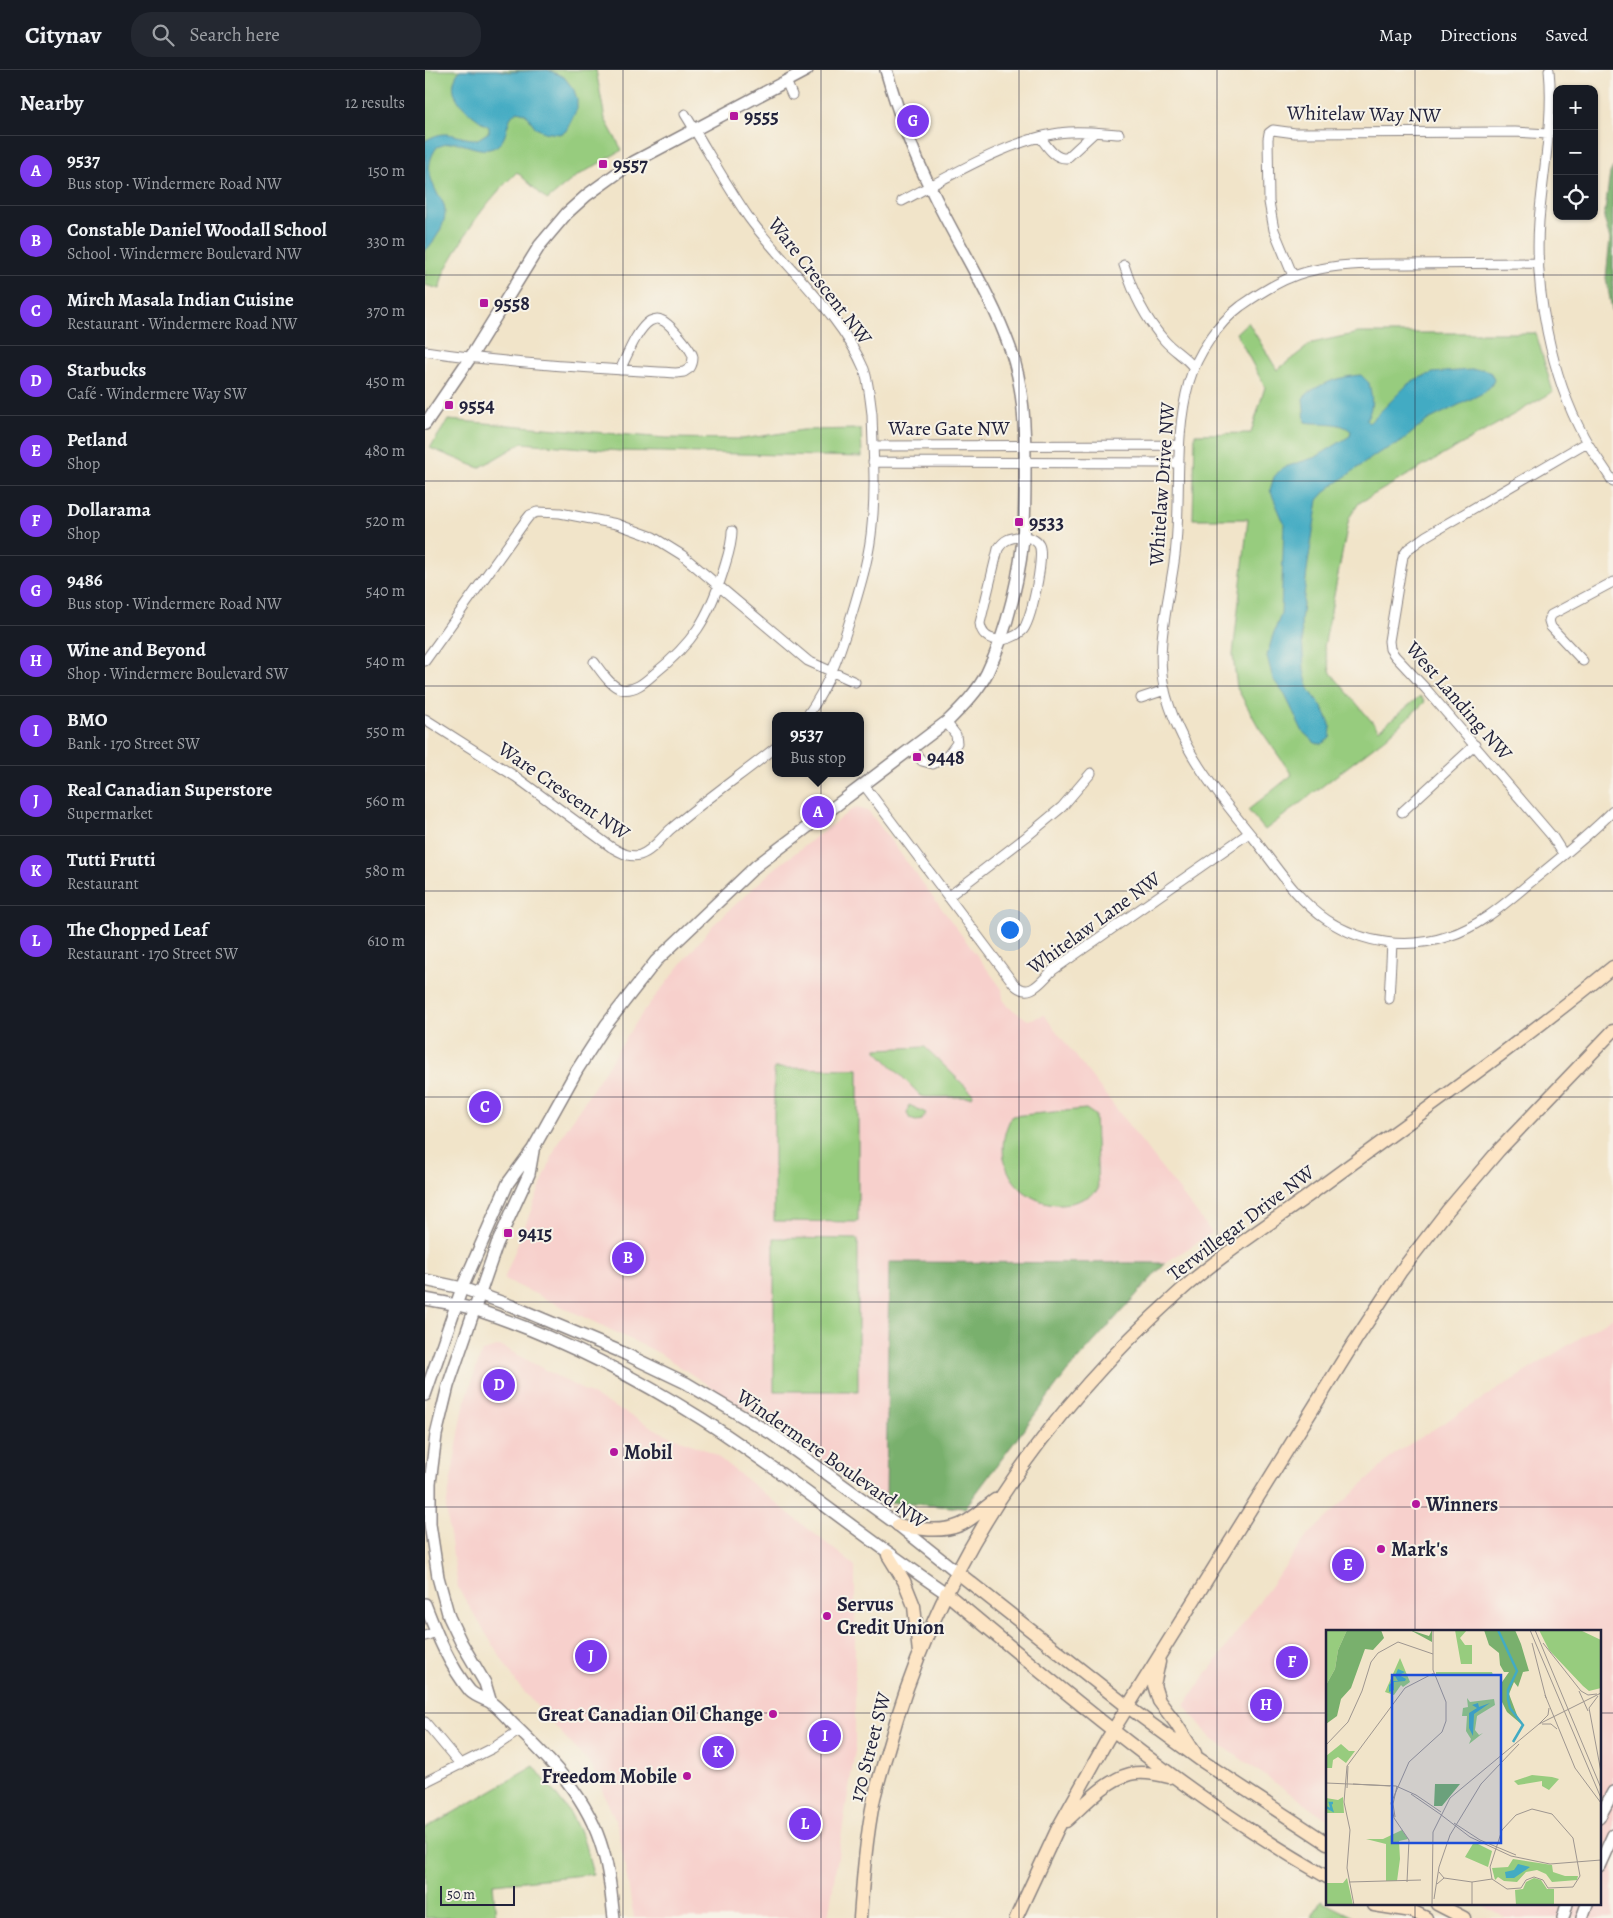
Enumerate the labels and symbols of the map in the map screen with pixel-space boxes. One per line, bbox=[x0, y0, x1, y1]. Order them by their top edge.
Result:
street label: Whitelaw Way NW bbox=[1286, 99, 1442, 129]
pin: G bbox=[897, 102, 929, 140]
place label: 9555 bbox=[744, 103, 779, 130]
marker: 9555 bbox=[728, 110, 740, 122]
place label: 9557 bbox=[613, 151, 648, 178]
marker: 9557 bbox=[597, 158, 609, 170]
street label: Ware Crescent NW bbox=[761, 211, 879, 351]
place label: 9558 bbox=[494, 290, 530, 317]
marker: 9558 bbox=[478, 297, 490, 309]
place label: 9554 bbox=[459, 392, 495, 419]
marker: 9554 bbox=[443, 399, 455, 411]
street label: Whitelaw Drive NW bbox=[1143, 401, 1181, 568]
street label: Ware Gate NW bbox=[887, 415, 1010, 442]
place label: 9533 bbox=[1029, 509, 1064, 536]
marker: 9533 bbox=[1013, 516, 1025, 528]
street label: West Landing NW bbox=[1399, 635, 1518, 767]
street label: Ware Crescent NW bbox=[492, 735, 636, 847]
place label: 9448 bbox=[927, 744, 965, 771]
marker: 9448 bbox=[911, 751, 923, 763]
pin: A bbox=[802, 793, 834, 831]
street label: Whitelaw Lane NW bbox=[1021, 865, 1166, 981]
your location bbox=[997, 917, 1023, 943]
pin: C bbox=[469, 1088, 501, 1126]
street label: Terwillegar Drive NW bbox=[1162, 1159, 1320, 1287]
place label: 9415 bbox=[518, 1220, 552, 1247]
marker: 9415 bbox=[502, 1227, 514, 1239]
pin: B bbox=[612, 1239, 644, 1277]
pin: D bbox=[483, 1366, 515, 1404]
street label: Windermere Boulevard NW bbox=[730, 1382, 933, 1535]
place label: Mobil bbox=[624, 1439, 673, 1466]
marker: Mobil bbox=[608, 1446, 620, 1458]
place label: Winners bbox=[1425, 1491, 1498, 1518]
marker: Winners bbox=[1410, 1498, 1422, 1510]
place label: Mark's bbox=[1391, 1536, 1448, 1563]
marker: Mark's bbox=[1375, 1543, 1387, 1555]
pin: E bbox=[1332, 1546, 1364, 1584]
place label: Servus Credit Union bbox=[837, 1591, 944, 1641]
marker: Servus Credit Union bbox=[821, 1610, 833, 1622]
inset map bbox=[1326, 1630, 1601, 1906]
pin: J bbox=[575, 1637, 607, 1675]
pin: F bbox=[1276, 1643, 1308, 1681]
pin: H bbox=[1250, 1686, 1282, 1724]
street label: 170 Street SW bbox=[842, 1689, 898, 1805]
place label: Great Canadian Oil Change bbox=[538, 1701, 763, 1728]
marker: Great Canadian Oil Change bbox=[767, 1708, 779, 1720]
pin: I bbox=[809, 1717, 841, 1755]
pin: K bbox=[702, 1733, 734, 1771]
place label: Freedom Mobile bbox=[542, 1763, 677, 1790]
marker: Freedom Mobile bbox=[681, 1770, 693, 1782]
pin: L bbox=[789, 1805, 821, 1843]
scale bar bbox=[440, 1883, 515, 1906]

